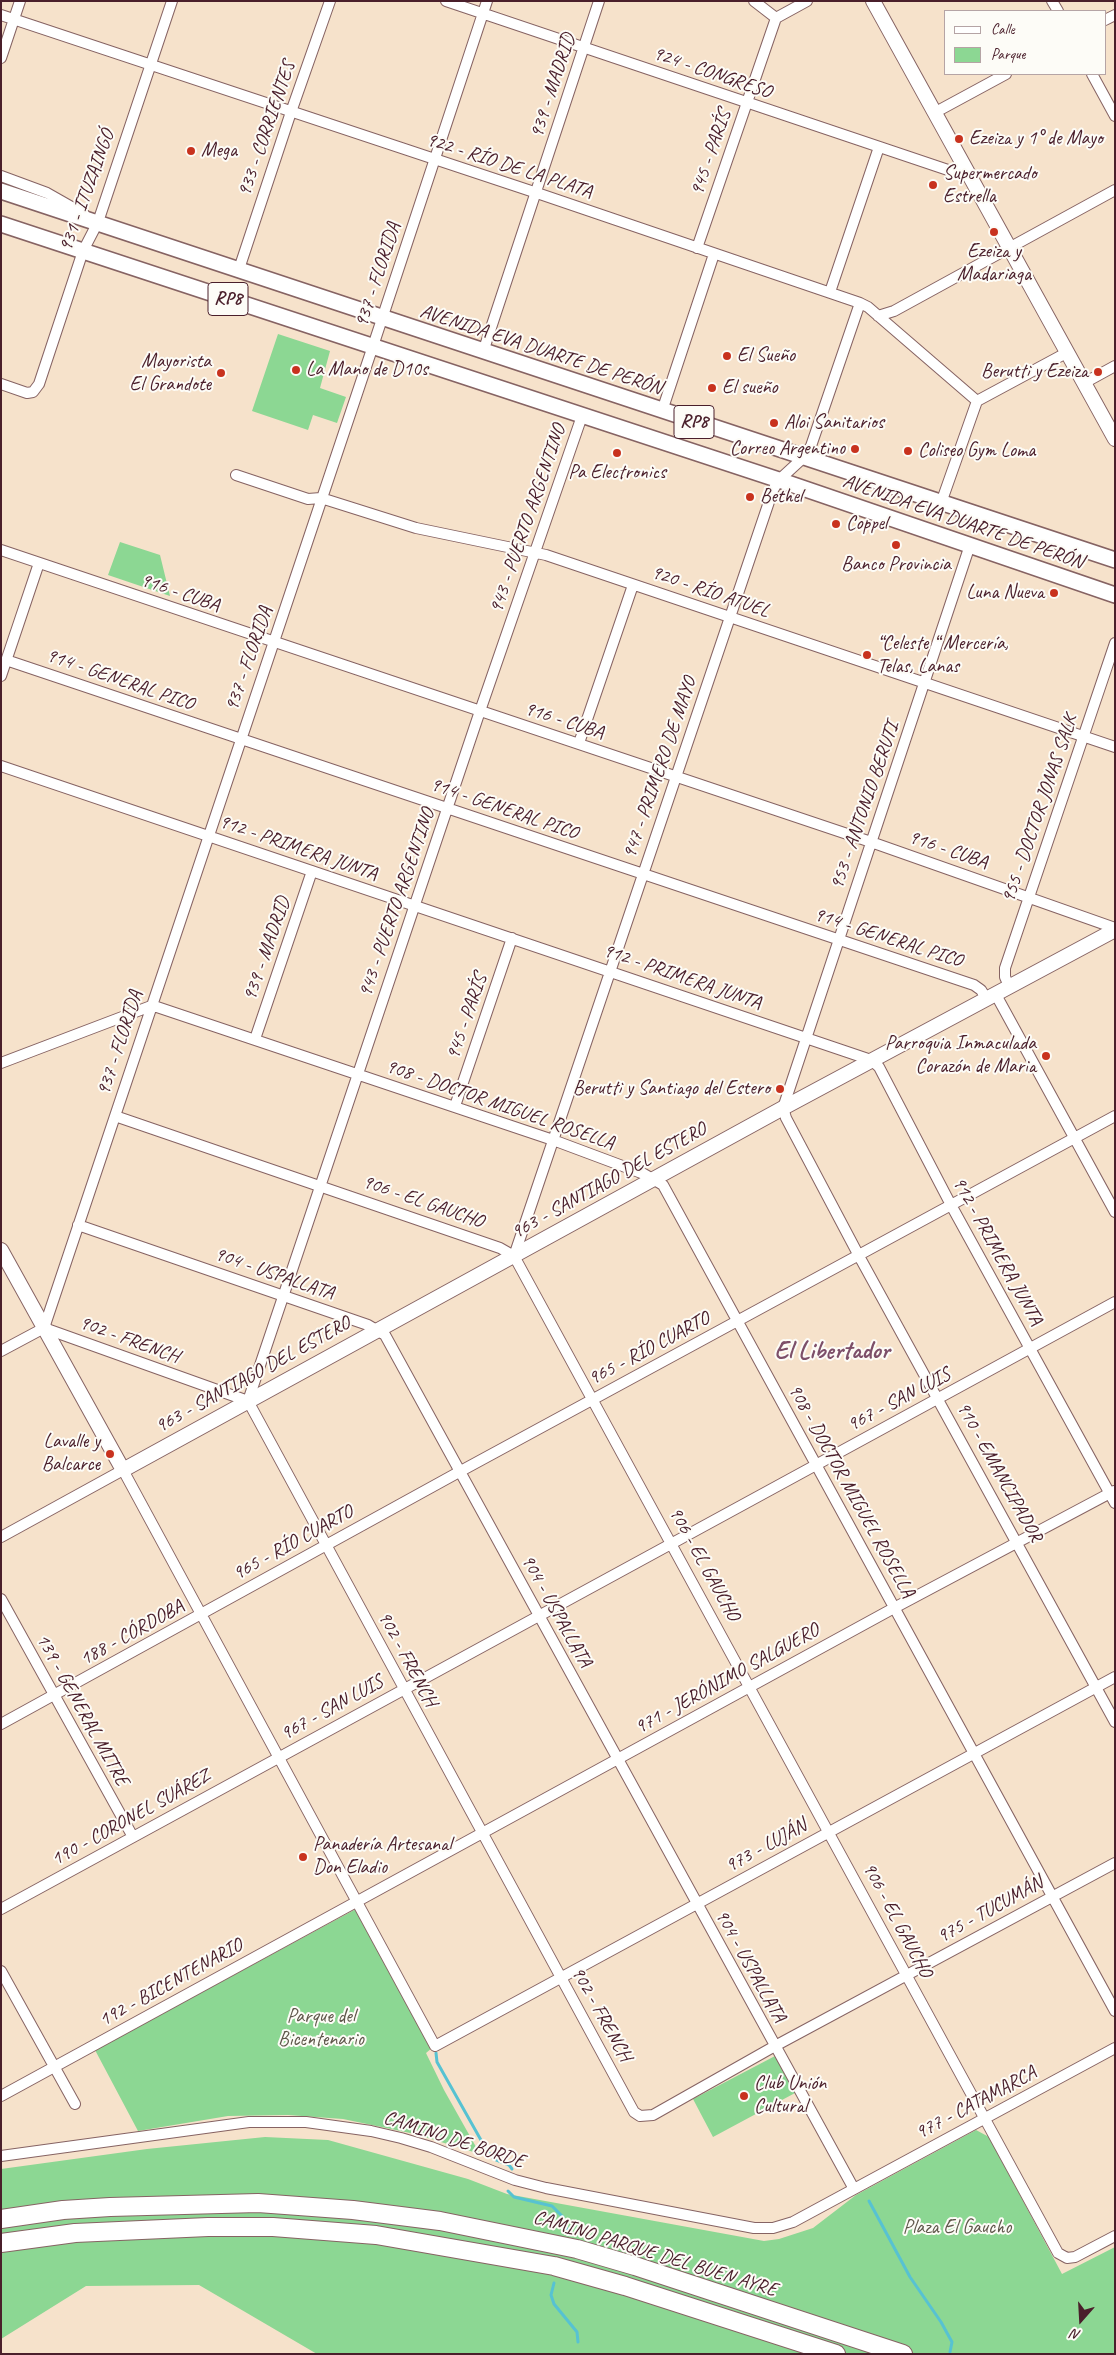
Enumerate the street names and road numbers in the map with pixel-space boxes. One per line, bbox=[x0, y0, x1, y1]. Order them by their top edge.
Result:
street label: 939 - MADRID bbox=[525, 31, 581, 141]
street label: 924 - CONGRESO bbox=[650, 42, 774, 104]
street label: 933 - CORRIENTES bbox=[233, 58, 301, 200]
street label: 945 - PARÍS bbox=[685, 107, 737, 199]
street label: 931 - ITUZAINGÓ bbox=[54, 127, 120, 255]
street label: 922 - RÍO DE LA PLATA bbox=[423, 128, 595, 204]
street label: 937 - FLORIDA bbox=[350, 219, 406, 331]
road number: RP8 bbox=[208, 282, 248, 316]
street label: AVENIDA EVA DUARTE DE PERÓN bbox=[417, 299, 665, 401]
road number: RP8 bbox=[674, 406, 714, 438]
street label: 943 - PUERTO ARGENTINO bbox=[484, 422, 572, 616]
street label: AVENIDA EVA DUARTE DE PERÓN bbox=[839, 469, 1087, 575]
street label: 920 - RÍO ATUEL bbox=[648, 561, 772, 623]
street label: 916 - CUBA bbox=[137, 568, 223, 618]
street label: 937 - FLORIDA bbox=[220, 603, 278, 715]
street label: 914 - GENERAL PICO bbox=[43, 643, 197, 717]
street label: 947 - PRIMERO DE MAYO bbox=[618, 674, 702, 862]
street label: 916 - CUBA bbox=[521, 697, 607, 745]
street label: 955 - DOCTOR JONAS SALK bbox=[997, 712, 1083, 906]
street label: 953 - ANTONIO BERUTI bbox=[825, 719, 905, 893]
street label: 914 - GENERAL PICO bbox=[427, 772, 581, 846]
street label: 943 - PUERTO ARGENTINO bbox=[353, 806, 441, 1000]
street label: 912 - PRIMERA JUNTA bbox=[216, 810, 380, 886]
street label: 916 - CUBA bbox=[905, 825, 991, 875]
street label: 939 - MADRID bbox=[238, 894, 296, 1004]
street label: 914 - GENERAL PICO bbox=[811, 903, 965, 973]
street label: 912 - PRIMERA JUNTA bbox=[600, 939, 764, 1015]
street label: 945 - PARÍS bbox=[441, 971, 493, 1063]
street label: 937 - FLORIDA bbox=[92, 987, 148, 1099]
street label: 908 - DOCTOR MIGUEL ROSELLA bbox=[382, 1054, 618, 1156]
street label: 963 - SANTIAGO DEL ESTERO bbox=[507, 1117, 711, 1245]
street label: 906 - EL GAUCHO bbox=[359, 1170, 487, 1234]
street label: 912 - PRIMERA JUNTA bbox=[946, 1173, 1048, 1329]
street label: 904 - USPALLATA bbox=[211, 1242, 337, 1306]
street label: 965 - RÍO CUARTO bbox=[584, 1307, 714, 1391]
street label: 902 - FRENCH bbox=[76, 1311, 182, 1369]
street label: 963 - SANTIAGO DEL ESTERO bbox=[151, 1311, 355, 1439]
street label: 967 - SAN LUIS bbox=[843, 1363, 955, 1437]
street label: 908 - DOCTOR MIGUEL ROSELLA bbox=[782, 1380, 920, 1602]
street label: 910 - EMANCIPADOR bbox=[950, 1398, 1048, 1546]
street label: 965 - RÍO CUARTO bbox=[229, 1500, 357, 1586]
street label: 906 - EL GAUCHO bbox=[663, 1503, 745, 1625]
street label: 904 - USPALLATA bbox=[515, 1550, 597, 1672]
street label: 188 - CÓRDOBA bbox=[76, 1595, 188, 1671]
street label: 902 - FRENCH bbox=[372, 1607, 442, 1711]
street label: 971 - JERÓNIMO SALGUERO bbox=[631, 1618, 823, 1740]
street label: 139 - GENERAL MITRE bbox=[30, 1630, 134, 1790]
street label: 967 - SAN LUIS bbox=[276, 1670, 388, 1746]
street label: 190 - CORONEL SUÁREZ bbox=[47, 1764, 215, 1872]
street label: 973 - LUJÁN bbox=[721, 1814, 811, 1878]
street label: 906 - EL GAUCHO bbox=[857, 1858, 937, 1982]
street label: 975 - TUCUMÁN bbox=[933, 1871, 1047, 1949]
street label: 904 - USPALLATA bbox=[709, 1905, 791, 2027]
street label: 192 - BICENTENARIO bbox=[95, 1934, 247, 2032]
street label: 902 - FRENCH bbox=[565, 1962, 637, 2066]
street label: 977 - CATAMARCA bbox=[912, 2061, 1040, 2145]
street label: CAMINO DE BORDE bbox=[381, 2106, 527, 2174]
street label: CAMINO PARQUE DEL BUEN AYRE bbox=[530, 2205, 780, 2303]

